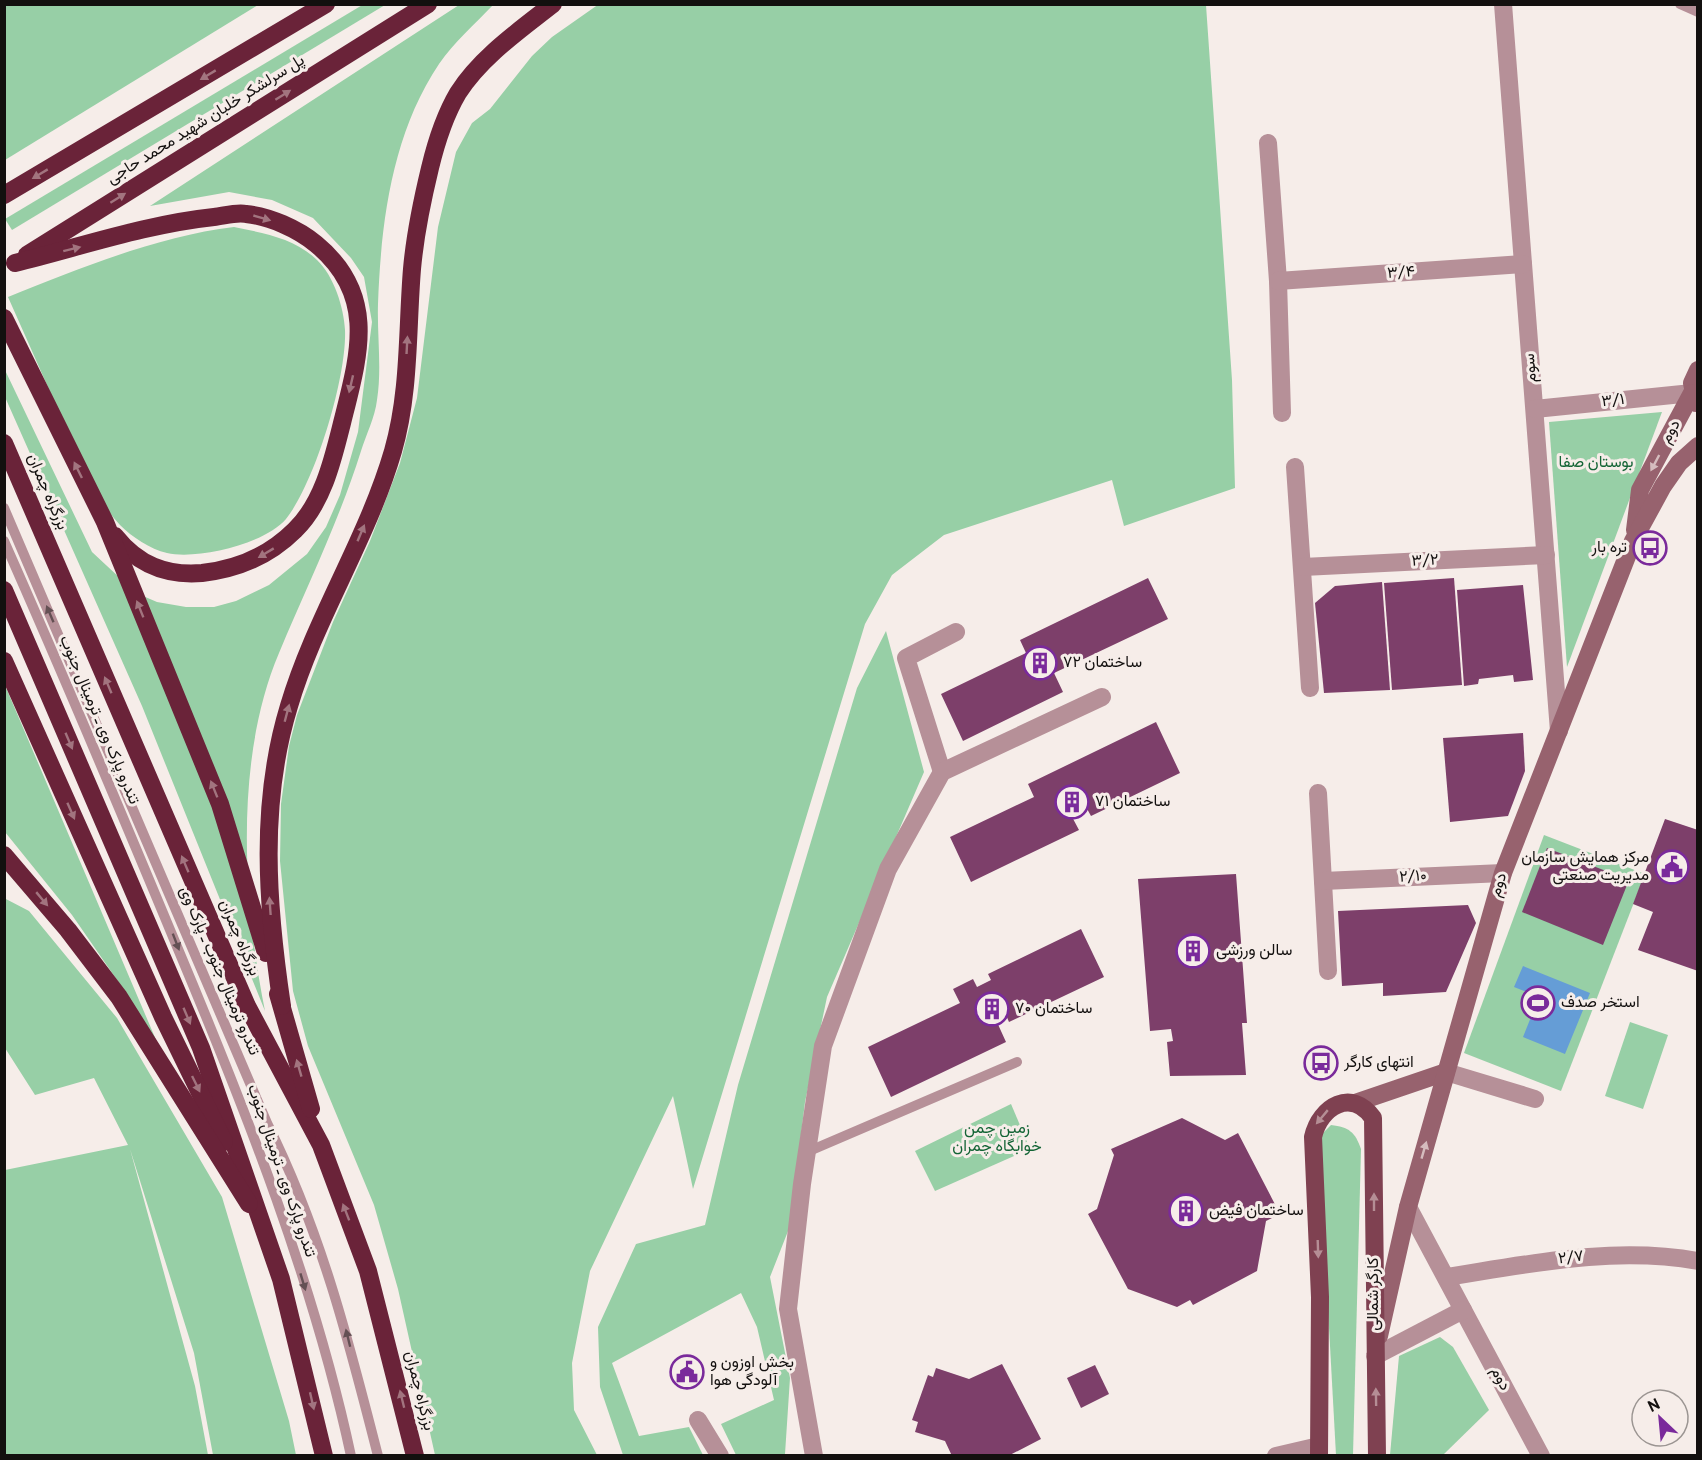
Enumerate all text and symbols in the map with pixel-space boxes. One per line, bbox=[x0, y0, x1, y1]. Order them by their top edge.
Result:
street label: پل سرلشکر خلبان شهید محمد حاجی bbox=[103, 51, 309, 189]
one-way arrow bbox=[200, 69, 216, 80]
one-way arrow bbox=[275, 89, 291, 100]
one-way arrow bbox=[31, 169, 48, 179]
one-way arrow bbox=[110, 193, 126, 204]
one-way arrow bbox=[253, 214, 271, 223]
one-way arrow bbox=[62, 243, 81, 253]
street label: ۳/۴ bbox=[1387, 262, 1415, 284]
one-way arrow bbox=[403, 335, 412, 354]
street label: سوم bbox=[1520, 353, 1542, 383]
one-way arrow bbox=[346, 375, 355, 394]
street label: ۳/۱ bbox=[1601, 390, 1625, 412]
street label: دوم bbox=[1656, 417, 1686, 447]
street label: بزرگراه چمران bbox=[22, 451, 72, 533]
park label: بوستان صفا bbox=[1559, 453, 1633, 473]
one-way arrow bbox=[1650, 455, 1660, 472]
one-way arrow bbox=[73, 462, 83, 479]
one-way arrow bbox=[356, 523, 366, 541]
bus stop icon: تره بار bbox=[1632, 530, 1668, 566]
place label: تره بار bbox=[1591, 538, 1627, 558]
one-way arrow bbox=[258, 547, 274, 558]
street label: ۳/۲ bbox=[1411, 550, 1439, 572]
one-way arrow bbox=[135, 600, 145, 618]
one-way arrow bbox=[45, 605, 55, 623]
street label: تندرو پارک وی ـ ترمینال جنوب bbox=[54, 633, 144, 807]
building icon: ساختمان ۷۲ bbox=[1022, 645, 1058, 681]
place label: ساختمان ۷۲ bbox=[1063, 653, 1142, 673]
one-way arrow bbox=[103, 675, 113, 693]
one-way arrow bbox=[283, 704, 292, 722]
one-way arrow bbox=[64, 732, 74, 750]
one-way arrow bbox=[209, 780, 219, 798]
building icon: ساختمان ۷۱ bbox=[1054, 784, 1090, 820]
place label: ساختمان ۷۱ bbox=[1095, 792, 1170, 812]
one-way arrow bbox=[67, 802, 76, 819]
place label: مرکز همایش سازمان مدیریت صنعتی bbox=[1521, 848, 1649, 886]
public building icon: مرکز همایش سازمان مدیریت صنعتی bbox=[1654, 849, 1690, 885]
one-way arrow bbox=[181, 855, 190, 872]
street label: ۲/۱۰ bbox=[1399, 866, 1427, 888]
street label: دوم bbox=[1486, 870, 1512, 900]
street label: تندرو ترمینال جنوب ـ پارک وی bbox=[174, 884, 264, 1058]
one-way arrow bbox=[36, 891, 49, 907]
one-way arrow bbox=[265, 896, 274, 915]
street label: بزرگراه چمران bbox=[214, 897, 264, 979]
building icon: سالن ورزشی bbox=[1175, 933, 1211, 969]
one-way arrow bbox=[171, 934, 181, 952]
place label: سالن ورزشی bbox=[1216, 941, 1292, 961]
sports icon: استخر صدف bbox=[1520, 985, 1556, 1021]
building icon: ساختمان ۷۰ bbox=[974, 991, 1010, 1027]
place label: استخر صدف bbox=[1561, 993, 1640, 1013]
place label: ساختمان ۷۰ bbox=[1015, 999, 1092, 1019]
one-way arrow bbox=[182, 1008, 192, 1026]
bus stop icon: انتهای کارگر bbox=[1303, 1045, 1339, 1081]
place label: انتهای کارگر bbox=[1343, 1053, 1414, 1073]
one-way arrow bbox=[294, 1059, 303, 1077]
one-way arrow bbox=[191, 1075, 200, 1092]
street label: تندرو پارک وی ـ ترمینال جنوب bbox=[242, 1082, 320, 1260]
one-way arrow bbox=[1316, 1109, 1329, 1125]
park label: زمین چمن خوابگاه چمران bbox=[952, 1119, 1042, 1157]
one-way arrow bbox=[1420, 1141, 1429, 1159]
building icon: ساختمان فیض bbox=[1168, 1193, 1204, 1229]
one-way arrow bbox=[1369, 1193, 1379, 1212]
place label: ساختمان فیض bbox=[1209, 1201, 1304, 1221]
one-way arrow bbox=[341, 1203, 350, 1221]
one-way arrow bbox=[1313, 1240, 1322, 1259]
street label: ۲/۷ bbox=[1557, 1247, 1585, 1269]
street label: کارگر شمالی bbox=[1364, 1257, 1384, 1331]
one-way arrow bbox=[299, 1273, 308, 1291]
one-way arrow bbox=[343, 1329, 353, 1347]
street label: بزرگراه چمران bbox=[399, 1349, 439, 1433]
place label: بخش اوزون و آلودگی هوا bbox=[710, 1353, 794, 1391]
public building icon: بخش اوزون و آلودگی هوا bbox=[669, 1354, 705, 1390]
street label: دوم bbox=[1485, 1364, 1515, 1394]
one-way arrow bbox=[1371, 1388, 1381, 1407]
north arrow bbox=[1630, 1388, 1690, 1448]
one-way arrow bbox=[396, 1389, 406, 1408]
one-way arrow bbox=[307, 1392, 317, 1410]
text: N bbox=[1645, 1395, 1664, 1418]

